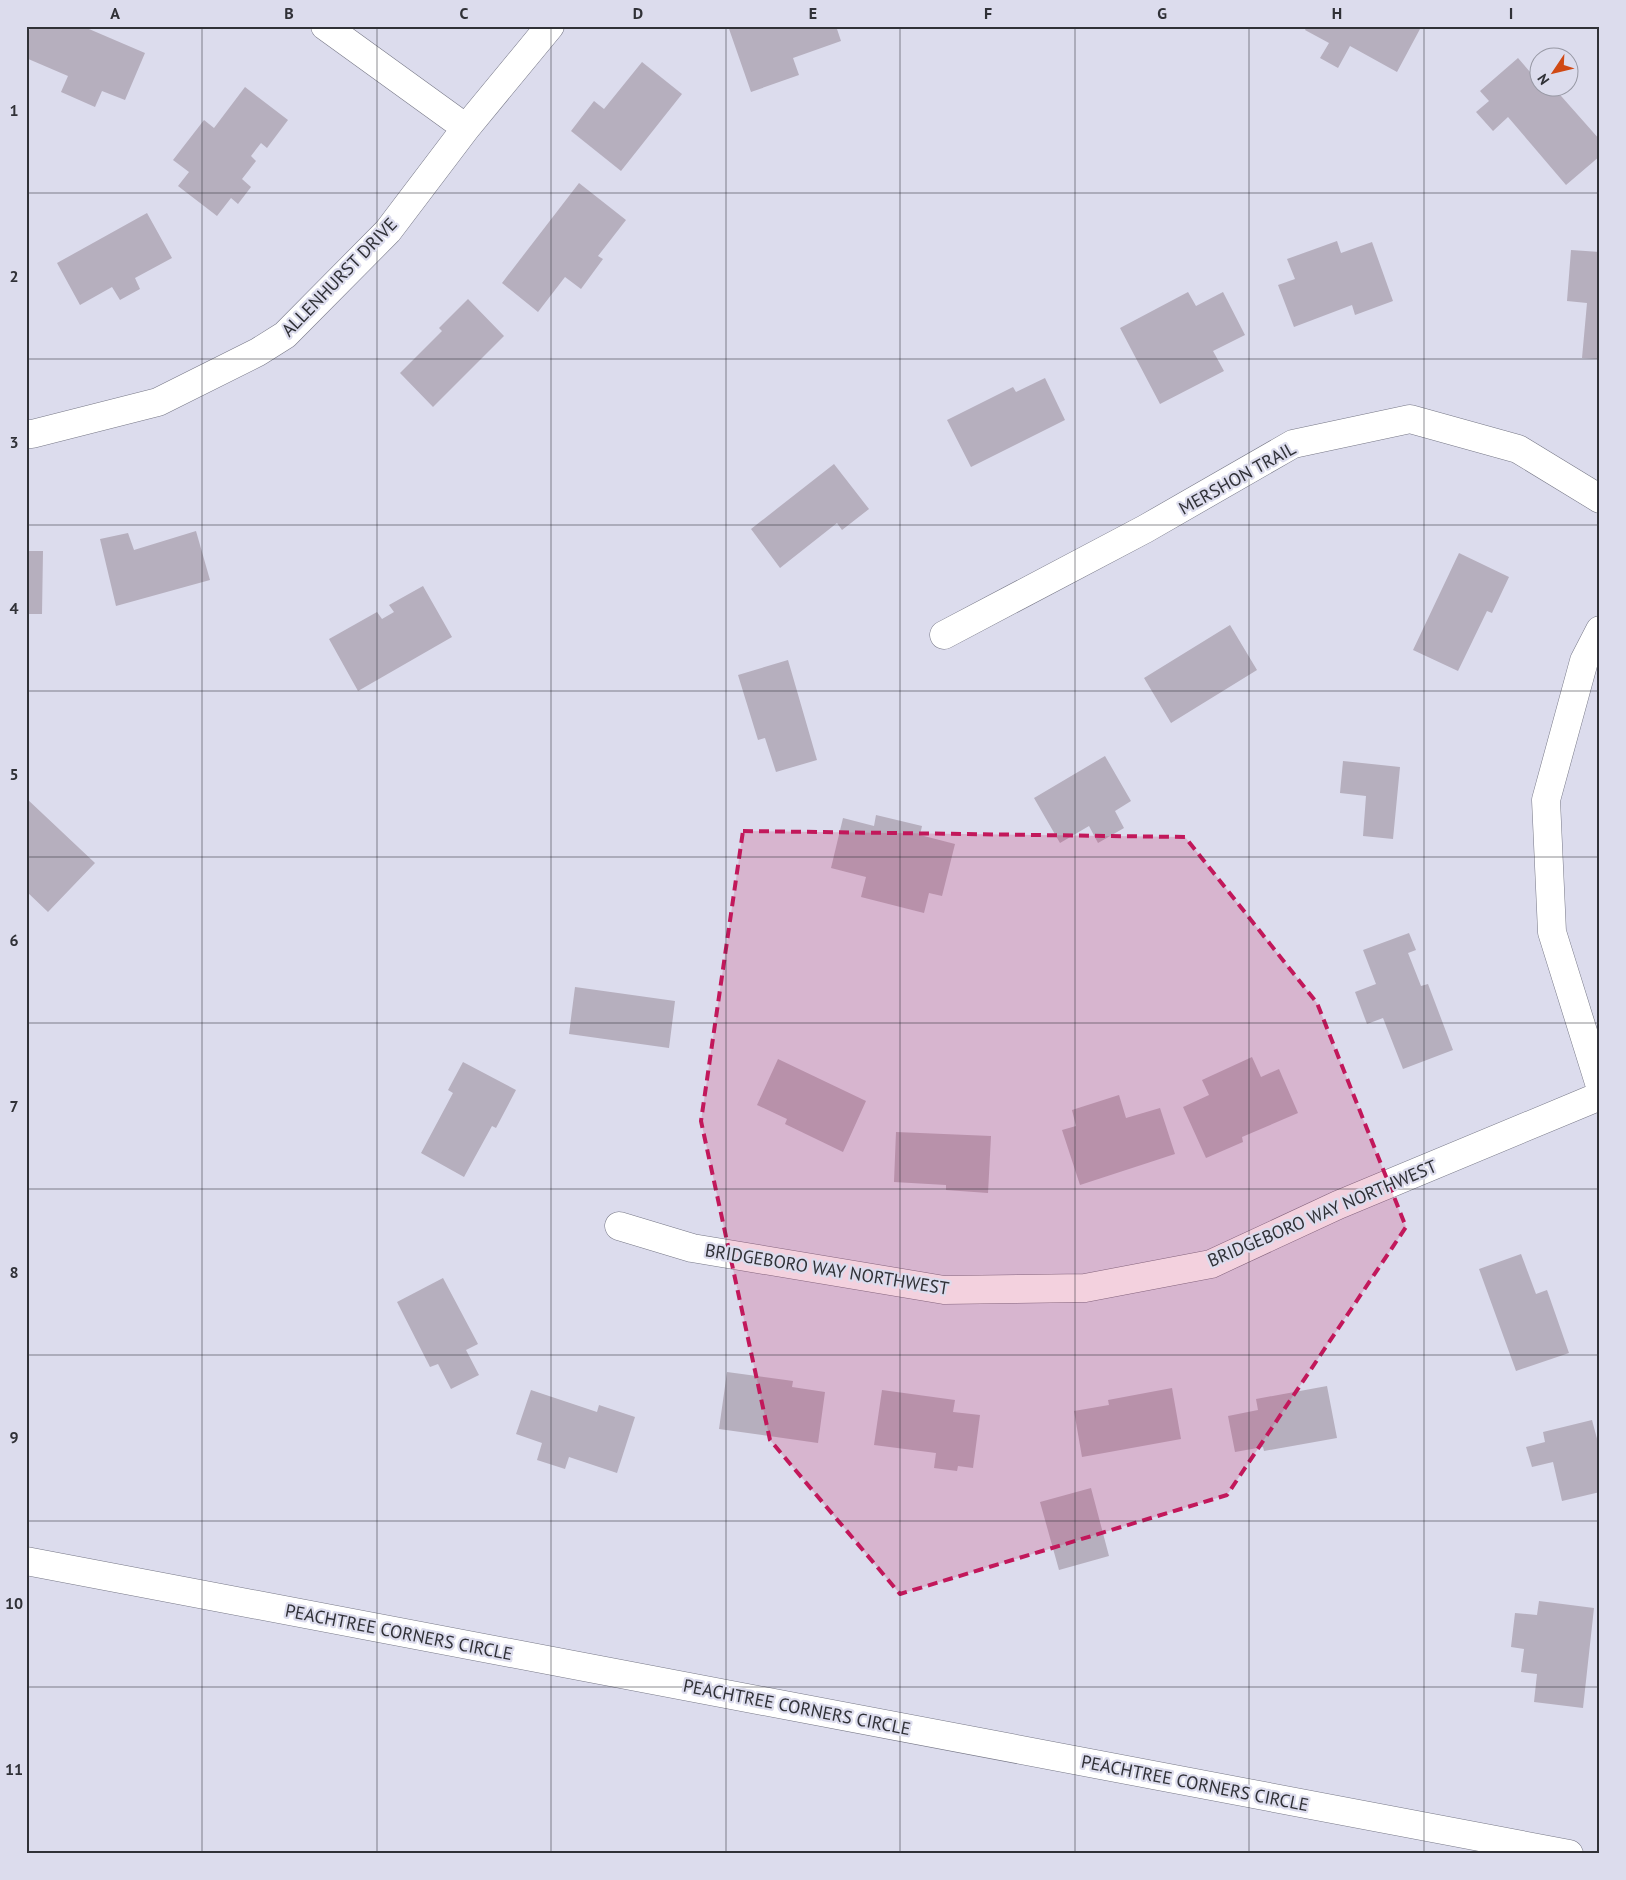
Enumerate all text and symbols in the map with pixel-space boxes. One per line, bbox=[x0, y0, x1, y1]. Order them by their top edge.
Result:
text: A bbox=[110, 3, 120, 23]
text: B bbox=[284, 3, 294, 23]
text: C bbox=[460, 3, 469, 23]
text: D bbox=[633, 3, 643, 23]
text: E bbox=[809, 3, 817, 23]
text: F bbox=[984, 3, 992, 23]
text: G bbox=[1157, 3, 1167, 23]
text: H bbox=[1332, 3, 1342, 23]
text: I bbox=[1509, 3, 1513, 23]
north arrow bbox=[1528, 48, 1578, 98]
text: N bbox=[1533, 71, 1553, 88]
text: 1 bbox=[9, 100, 19, 120]
street label: ALLENHURST DRIVE bbox=[276, 213, 402, 341]
text: 2 bbox=[9, 266, 19, 286]
text: 3 bbox=[9, 432, 19, 452]
street label: MERSHON TRAIL bbox=[1174, 436, 1300, 520]
text: 4 bbox=[9, 598, 19, 618]
text: 5 bbox=[9, 764, 19, 784]
text: 6 bbox=[9, 930, 19, 950]
text: 7 bbox=[9, 1096, 19, 1116]
street label: BRIDGEBORO WAY NORTHWEST bbox=[1204, 1154, 1440, 1272]
street label: BRIDGEBORO WAY NORTHWEST bbox=[703, 1238, 951, 1300]
text: 8 bbox=[9, 1262, 19, 1282]
text: 9 bbox=[9, 1427, 19, 1447]
text: 10 bbox=[5, 1593, 23, 1613]
street label: PEACHTREE CORNERS CIRCLE bbox=[283, 1599, 515, 1665]
street label: PEACHTREE CORNERS CIRCLE bbox=[681, 1674, 913, 1740]
street label: PEACHTREE CORNERS CIRCLE bbox=[1079, 1750, 1311, 1816]
text: 11 bbox=[5, 1759, 23, 1779]

